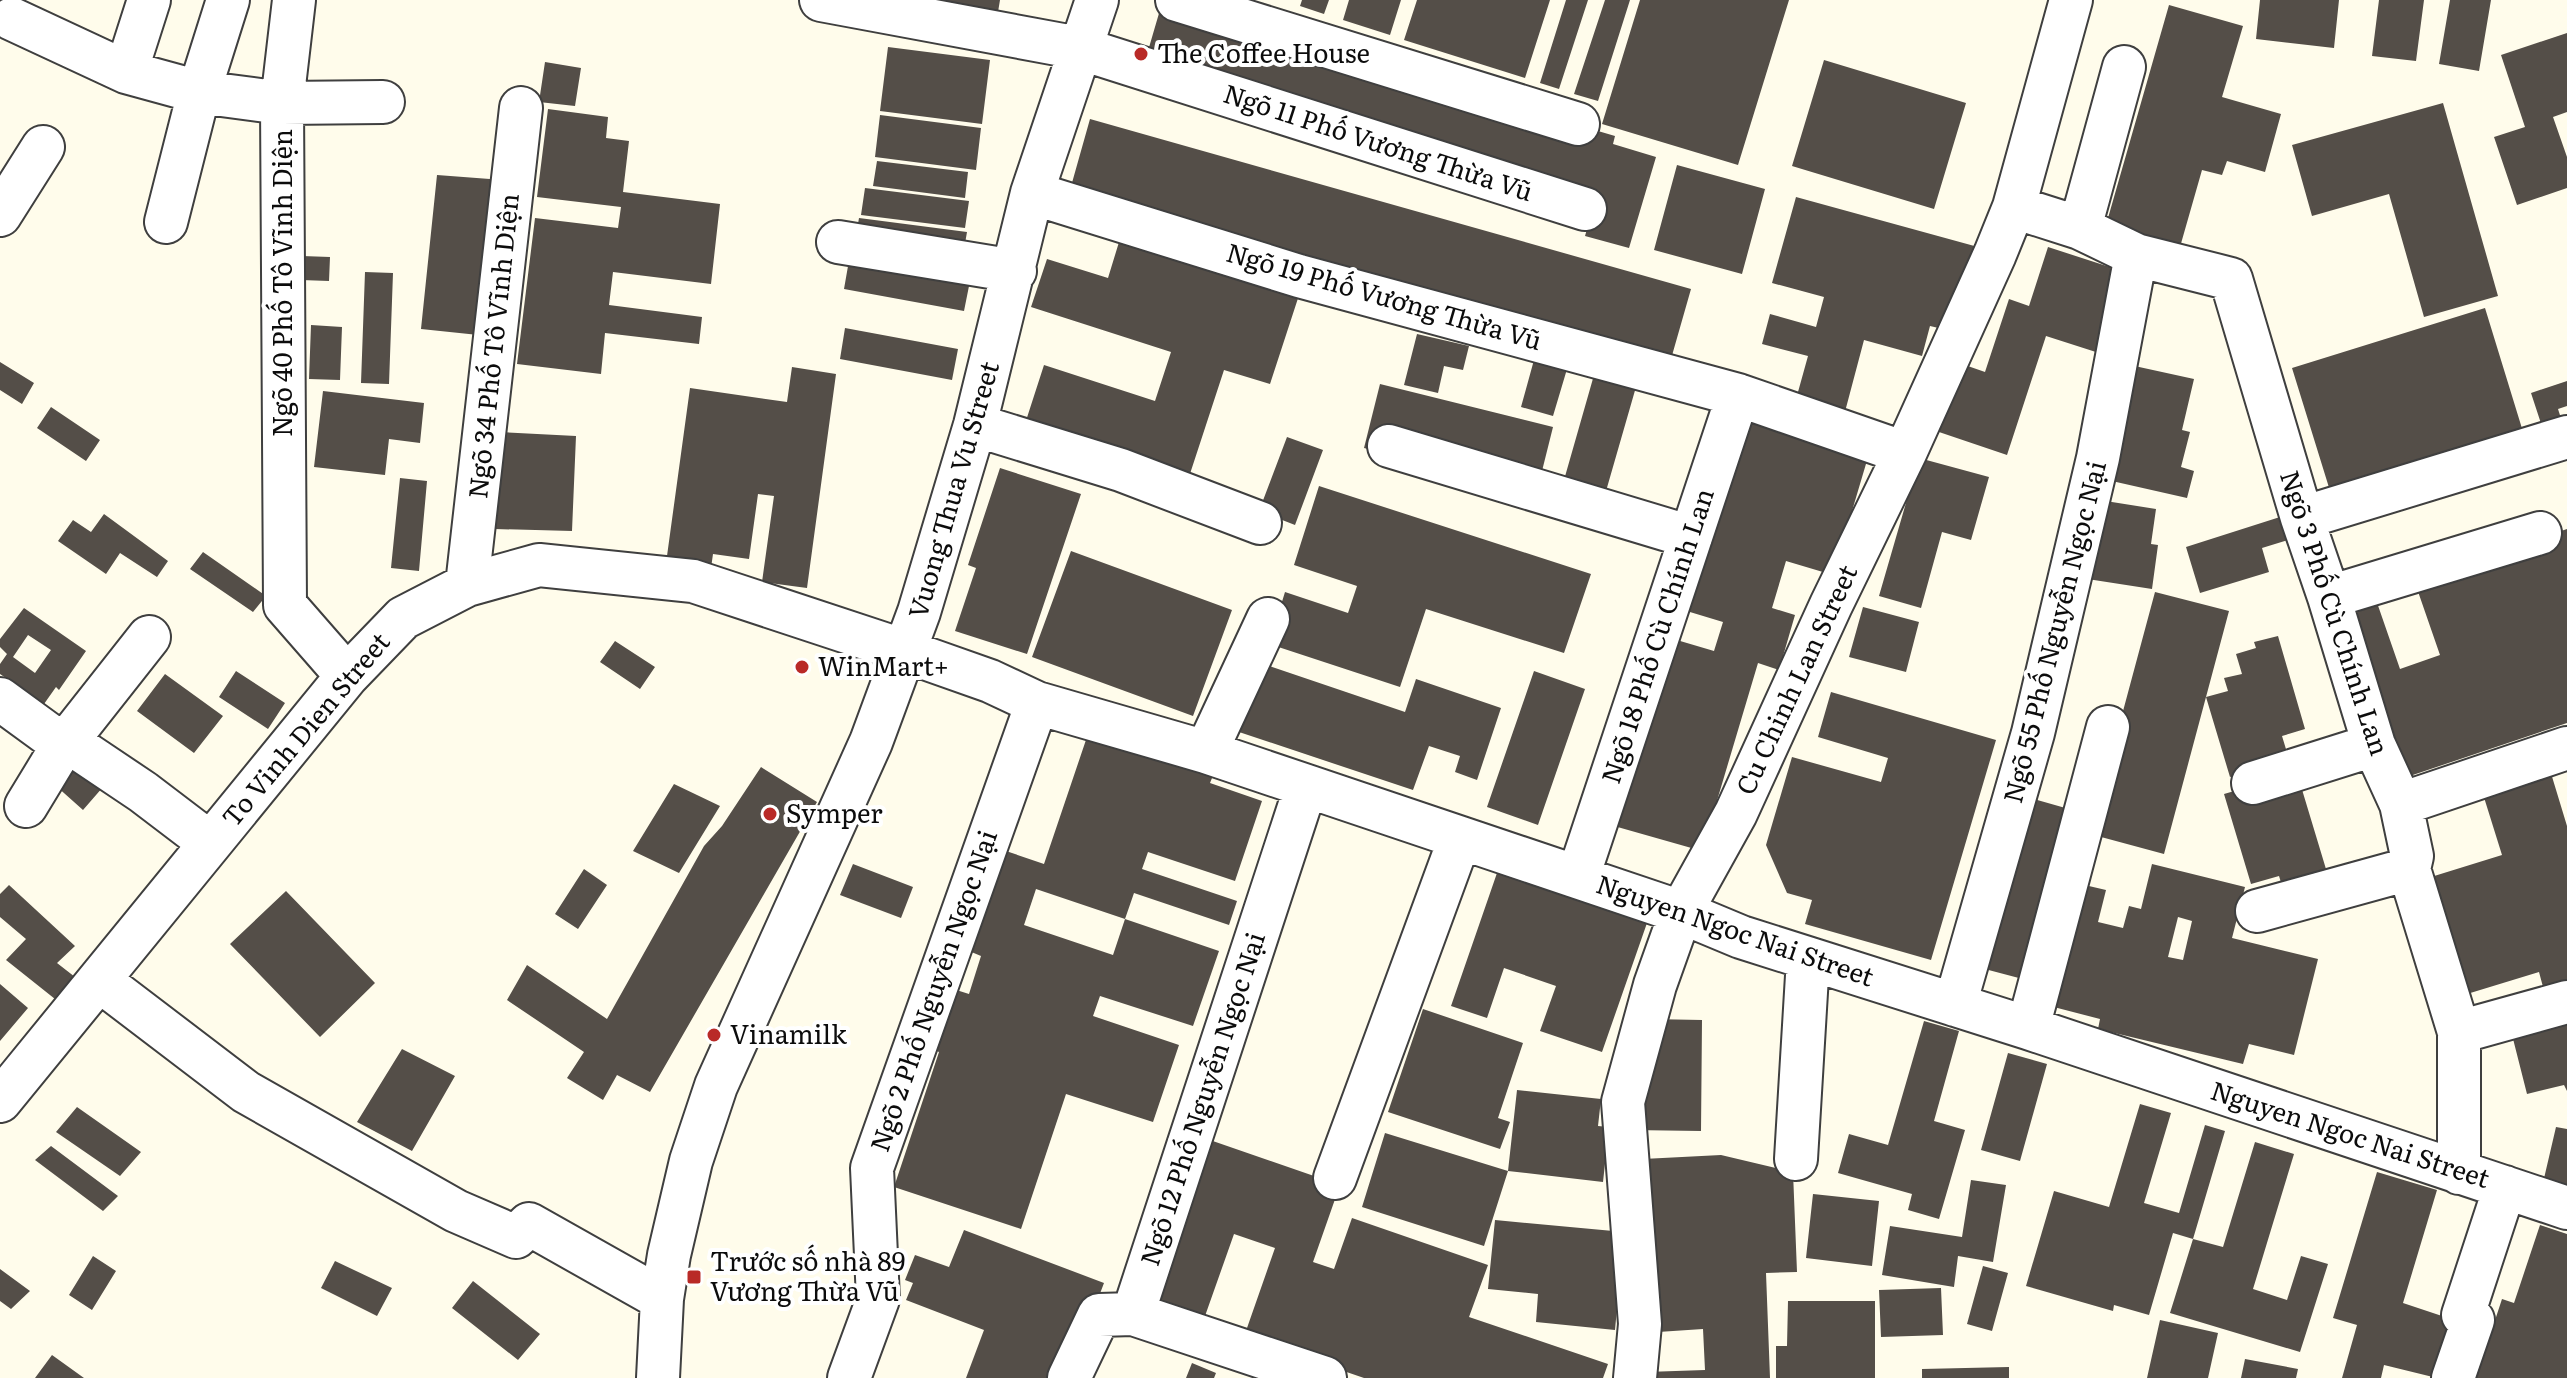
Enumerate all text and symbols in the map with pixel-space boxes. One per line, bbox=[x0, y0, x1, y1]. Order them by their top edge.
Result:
place label: The Coffee House bbox=[1157, 32, 1370, 71]
marker: The Coffee House bbox=[1132, 45, 1150, 63]
street label: Ngõ 11 Phố Vương Thừa Vũ bbox=[1219, 72, 1539, 209]
street label: Ngõ 40 Phố Tô Vĩnh Diện bbox=[261, 129, 300, 437]
street label: Ngõ 34 Phố Tô Vĩnh Diện bbox=[456, 191, 527, 500]
street label: Ngõ 19 Phố Vương Thừa Vũ bbox=[1222, 231, 1547, 358]
street label: Vuong Thua Vu Street bbox=[896, 356, 1007, 622]
street label: Ngõ 55 Phố Nguyễn Ngọc Nại bbox=[1991, 456, 2114, 807]
street label: Ngõ 3 Phố Cù Chính Lan bbox=[2272, 465, 2401, 760]
street label: Ngõ 18 Phố Cù Chính Lan bbox=[1589, 482, 1722, 788]
street label: Cu Chinh Lan Street bbox=[1724, 557, 1865, 800]
street label: To Vinh Dien Street bbox=[211, 622, 398, 834]
place label: WinMart+ bbox=[818, 645, 949, 684]
marker: WinMart+ bbox=[793, 658, 811, 676]
place label: Symper bbox=[786, 792, 883, 831]
marker: Symper bbox=[761, 805, 779, 823]
street label: Ngõ 2 Phố Nguyễn Ngọc Nại bbox=[858, 824, 1005, 1156]
street label: Nguyen Ngoc Nai Street bbox=[1592, 863, 1880, 995]
street label: Ngõ 12 Phố Nguyễn Ngọc Nại bbox=[1128, 926, 1273, 1270]
place label: Vinamilk bbox=[730, 1013, 848, 1052]
marker: Vinamilk bbox=[705, 1026, 723, 1044]
street label: Nguyen Ngoc Nai Street bbox=[2206, 1069, 2496, 1196]
place label: Trước số nhà 89 Vương Thừa Vũ bbox=[710, 1240, 905, 1309]
marker: Trước số nhà 89 Vương Thừa Vũ bbox=[685, 1268, 703, 1286]

